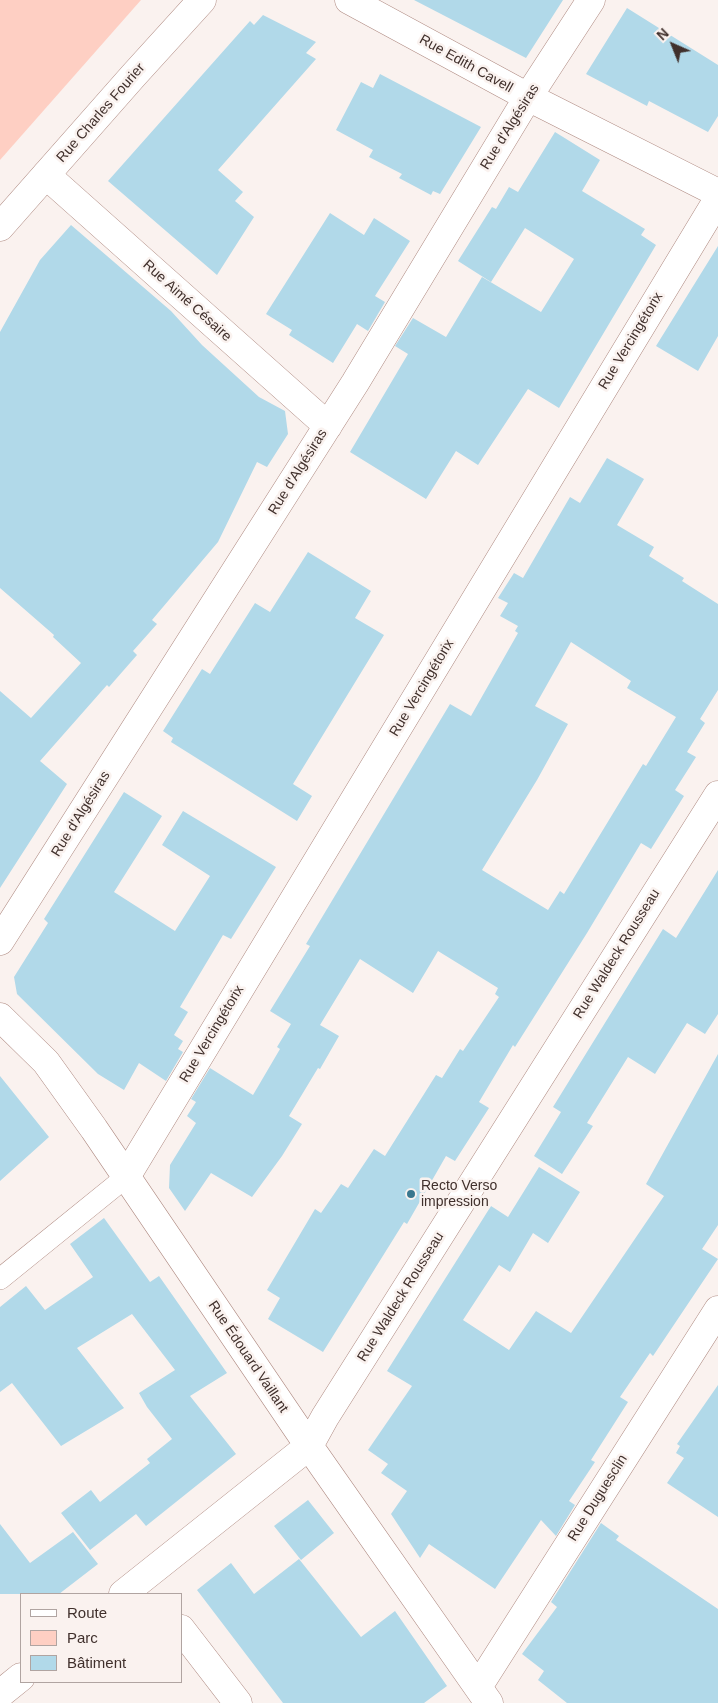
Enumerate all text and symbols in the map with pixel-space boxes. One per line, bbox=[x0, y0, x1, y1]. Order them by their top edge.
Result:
north arrow bbox=[648, 20, 698, 70]
text: N bbox=[653, 25, 672, 43]
street label: Rue Edith Cavell bbox=[416, 31, 516, 97]
street label: Rue Charles Fourier bbox=[53, 60, 149, 166]
street label: Rue d'Algésiras bbox=[477, 81, 543, 173]
street label: Rue Aimé Césaire bbox=[139, 257, 235, 345]
street label: Rue Vercingétorix bbox=[595, 289, 667, 393]
street label: Rue d'Algésiras bbox=[265, 426, 331, 518]
street label: Rue Vercingétorix bbox=[386, 636, 458, 740]
street label: Rue d'Algésiras bbox=[48, 768, 114, 860]
street label: Rue Waldeck Rousseau bbox=[570, 886, 664, 1022]
street label: Rue Vercingétorix bbox=[176, 982, 248, 1086]
place label: Recto Verso impression bbox=[421, 1178, 497, 1210]
marker: Recto Verso impression bbox=[405, 1188, 417, 1200]
street label: Rue Waldeck Rousseau bbox=[354, 1229, 448, 1365]
street label: Rue Édouard Vaillant bbox=[204, 1298, 292, 1416]
street label: Rue Duguesclin bbox=[565, 1452, 631, 1544]
legend bbox=[20, 1593, 182, 1683]
text: Route bbox=[67, 1604, 107, 1621]
text: Parc bbox=[67, 1629, 98, 1646]
text: Bâtiment bbox=[67, 1654, 126, 1671]

